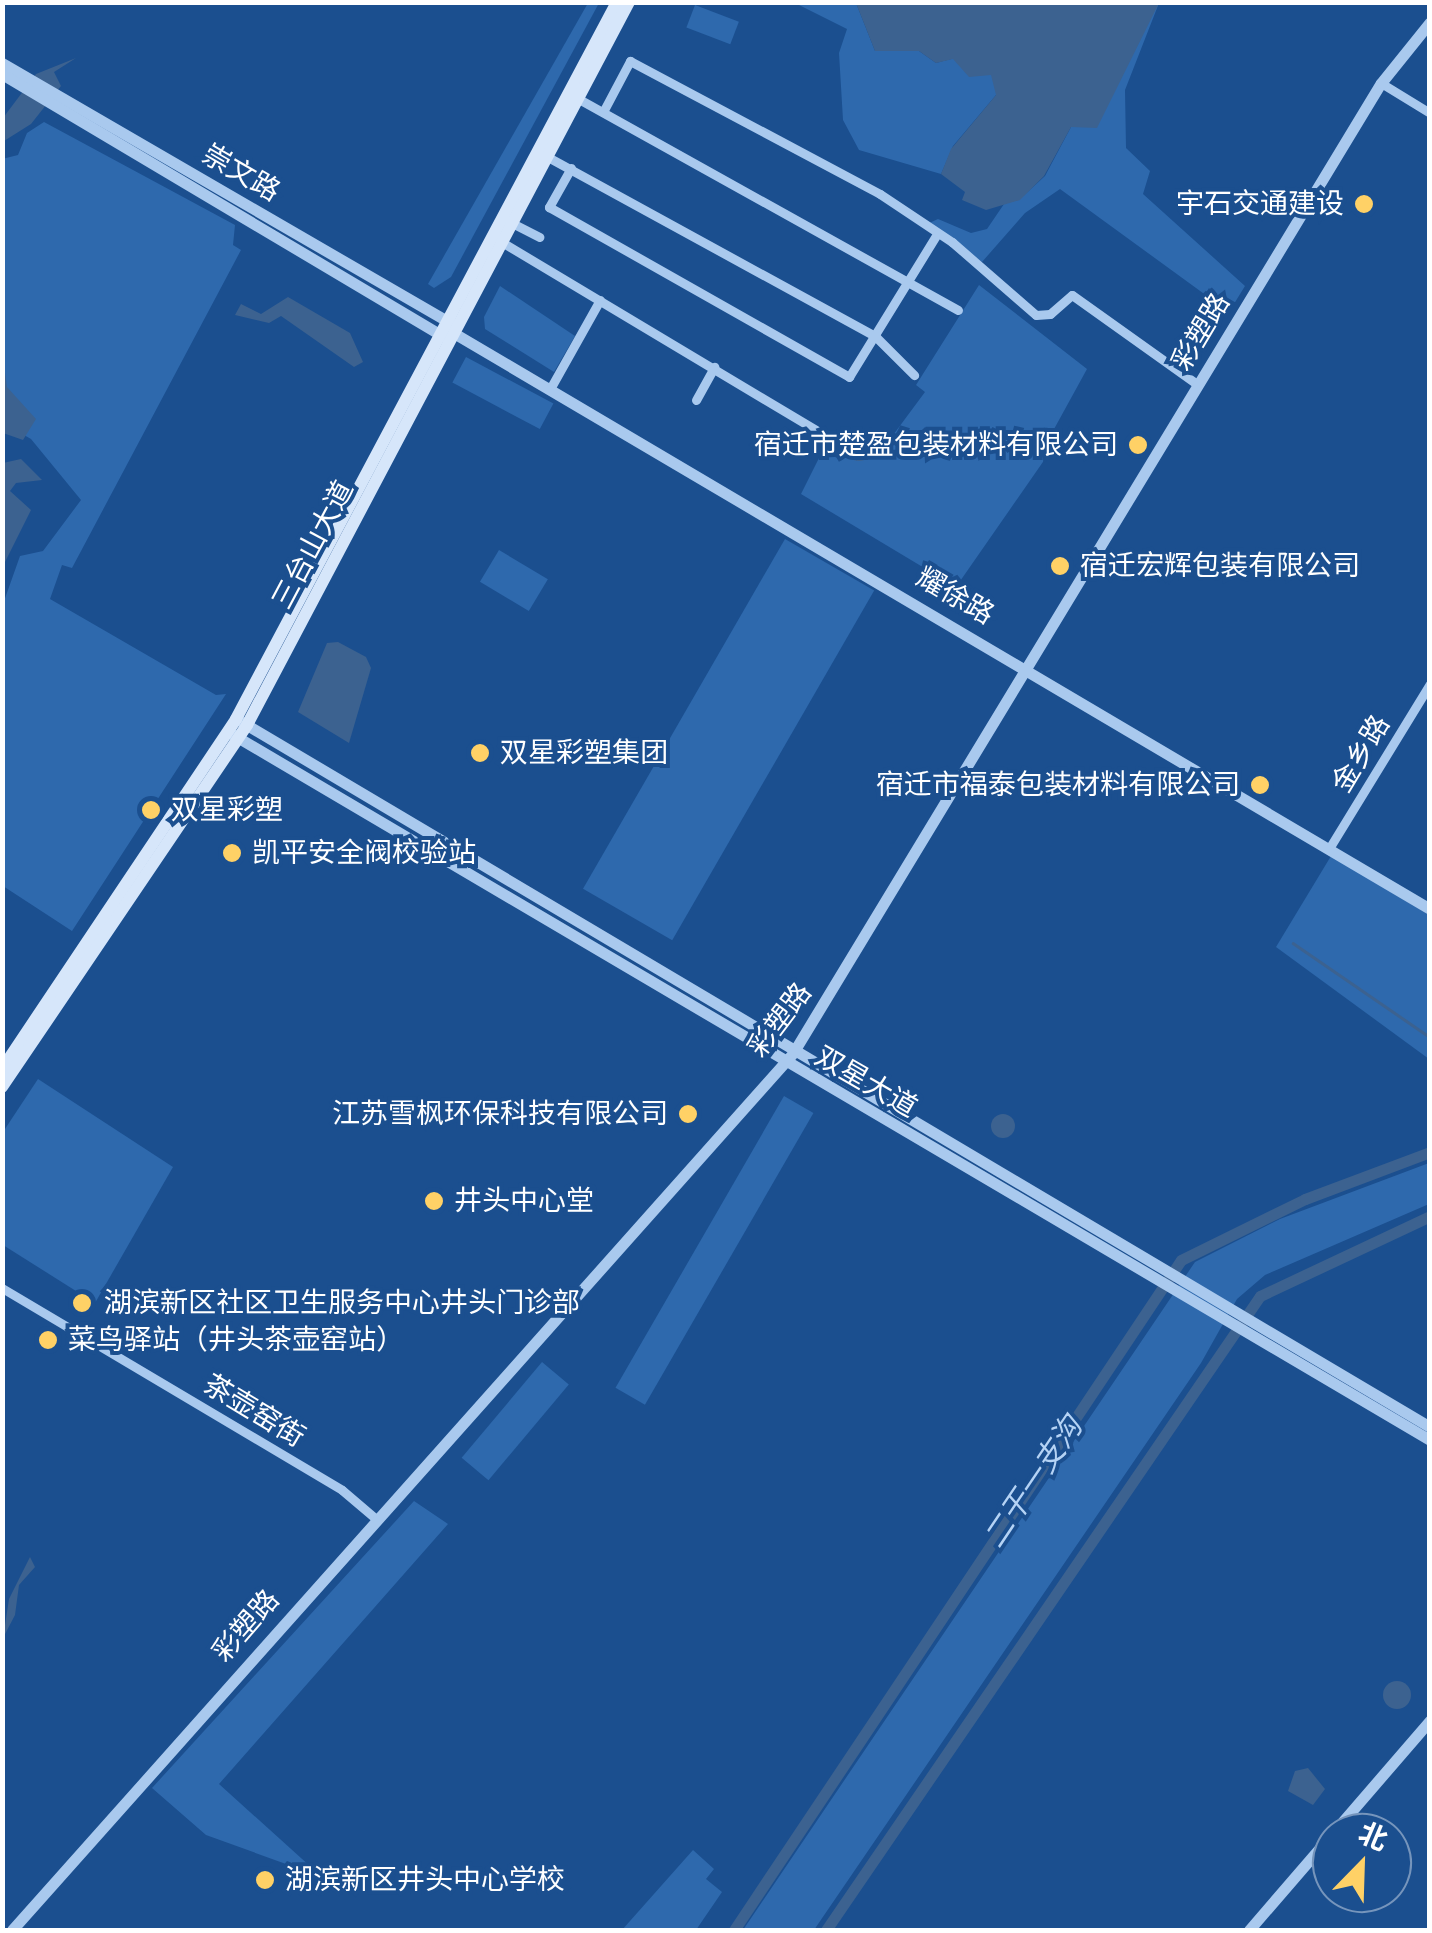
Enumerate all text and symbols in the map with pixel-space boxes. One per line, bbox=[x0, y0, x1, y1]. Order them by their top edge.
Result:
street label: 崇文路 bbox=[196, 137, 286, 209]
place label: 宇石交通建设 bbox=[1176, 187, 1344, 221]
marker: 宇石交通建设 bbox=[1353, 193, 1375, 215]
street label: 彩塑路 bbox=[1165, 287, 1237, 377]
place label: 宿迁市楚盈包装材料有限公司 bbox=[754, 428, 1118, 462]
marker: 宿迁市楚盈包装材料有限公司 bbox=[1127, 434, 1149, 456]
street label: 三台山大道 bbox=[265, 475, 361, 615]
place label: 宿迁宏辉包装有限公司 bbox=[1080, 549, 1360, 583]
marker: 宿迁宏辉包装有限公司 bbox=[1049, 555, 1071, 577]
street label: 耀徐路 bbox=[910, 560, 1000, 632]
street label: 金乡路 bbox=[1325, 709, 1397, 799]
place label: 双星彩塑集团 bbox=[500, 736, 668, 770]
marker: 双星彩塑集团 bbox=[469, 742, 491, 764]
place label: 宿迁市福泰包装材料有限公司 bbox=[876, 768, 1240, 802]
marker: 宿迁市福泰包装材料有限公司 bbox=[1249, 774, 1271, 796]
place label: 双星彩塑 bbox=[171, 793, 283, 827]
marker: 双星彩塑 bbox=[140, 799, 162, 821]
place label: 凯平安全阀校验站 bbox=[252, 836, 476, 870]
marker: 凯平安全阀校验站 bbox=[221, 842, 243, 864]
street label: 彩塑路 bbox=[741, 976, 819, 1064]
street label: 双星大道 bbox=[809, 1039, 923, 1125]
place label: 江苏雪枫环保科技有限公司 bbox=[332, 1097, 668, 1131]
marker: 江苏雪枫环保科技有限公司 bbox=[677, 1103, 699, 1125]
place label: 井头中心堂 bbox=[454, 1184, 594, 1218]
marker: 井头中心堂 bbox=[423, 1190, 445, 1212]
place label: 湖滨新区社区卫生服务中心井头门诊部 bbox=[104, 1286, 580, 1320]
marker: 湖滨新区社区卫生服务中心井头门诊部 bbox=[69, 1290, 95, 1316]
place label: 菜鸟驿站（井头茶壶窑站） bbox=[68, 1323, 404, 1357]
marker: 菜鸟驿站（井头茶壶窑站） bbox=[37, 1329, 59, 1351]
street label: 茶壶窑街 bbox=[197, 1368, 311, 1454]
water label: 二干一支沟 bbox=[976, 1410, 1090, 1554]
street label: 彩塑路 bbox=[206, 1583, 286, 1669]
north arrow bbox=[1312, 1813, 1412, 1913]
text: 北 bbox=[1354, 1816, 1392, 1857]
place label: 湖滨新区井头中心学校 bbox=[285, 1863, 565, 1897]
marker: 湖滨新区井头中心学校 bbox=[254, 1869, 276, 1891]

